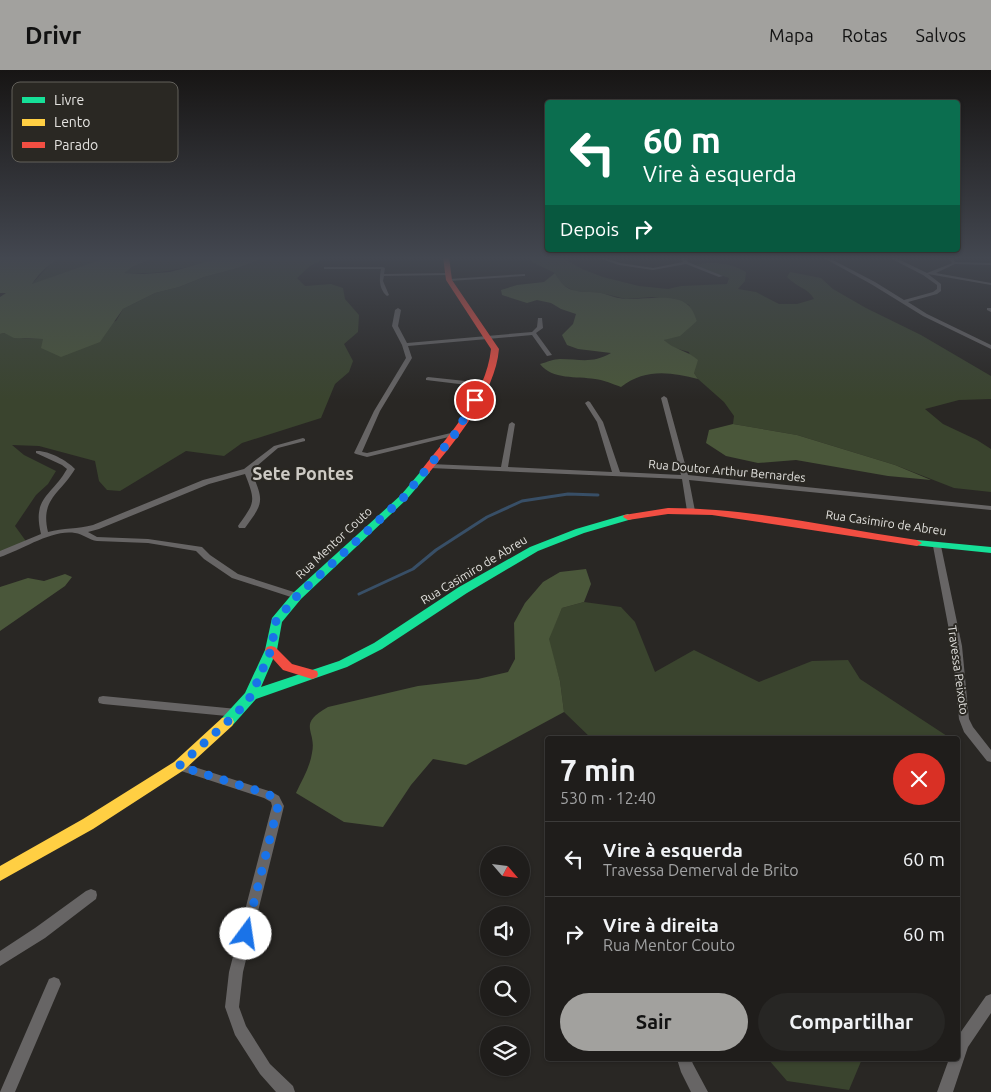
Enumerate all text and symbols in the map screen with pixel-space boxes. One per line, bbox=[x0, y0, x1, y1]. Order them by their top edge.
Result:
text: Drivr bbox=[25, 22, 81, 49]
text: Mapa bbox=[769, 25, 814, 45]
text: Rotas bbox=[842, 25, 888, 45]
text: Salvos bbox=[916, 25, 966, 45]
legend bbox=[12, 82, 178, 162]
text: Livre bbox=[54, 92, 84, 108]
text: Lento bbox=[54, 114, 91, 130]
icon: left bbox=[560, 120, 625, 185]
text: 60 m bbox=[643, 120, 721, 160]
text: Parado bbox=[54, 137, 98, 153]
text: Vire à esquerda bbox=[643, 161, 797, 186]
icon: right bbox=[629, 215, 657, 243]
text: Depois bbox=[560, 218, 619, 240]
pin bbox=[454, 379, 496, 421]
icon: arrive bbox=[461, 386, 489, 414]
street label: Rua Doutor Arthur Bernardes bbox=[648, 457, 806, 484]
district label: Sete Pontes bbox=[252, 463, 354, 483]
street label: Rua Mentor Couto bbox=[293, 504, 374, 581]
street label: Rua Casimiro de Abreu bbox=[825, 508, 947, 537]
street label: Rua Casimiro de Abreu bbox=[418, 533, 529, 606]
street label: Travessa Peixoto bbox=[946, 625, 971, 715]
text: 7 min bbox=[560, 753, 636, 787]
button: close bbox=[893, 753, 945, 805]
text: 530 m · 12:40 bbox=[560, 789, 656, 807]
text: Vire à esquerda bbox=[603, 839, 743, 861]
icon: left bbox=[560, 845, 588, 873]
north arrow bbox=[480, 846, 530, 896]
map controls bbox=[480, 846, 530, 1076]
text: 60 m bbox=[903, 848, 945, 870]
text: Travessa Demerval de Brito bbox=[603, 861, 799, 879]
button: sound bbox=[480, 906, 530, 956]
position arrow bbox=[219, 907, 271, 959]
text: Vire à direita bbox=[603, 914, 719, 936]
icon: right bbox=[560, 920, 588, 948]
text: 60 m bbox=[903, 923, 945, 945]
text: Rua Mentor Couto bbox=[603, 936, 735, 954]
button: search bbox=[480, 966, 530, 1016]
button: Sair bbox=[560, 993, 748, 1051]
button: Compartilhar bbox=[758, 993, 945, 1051]
button: layers bbox=[480, 1026, 530, 1076]

